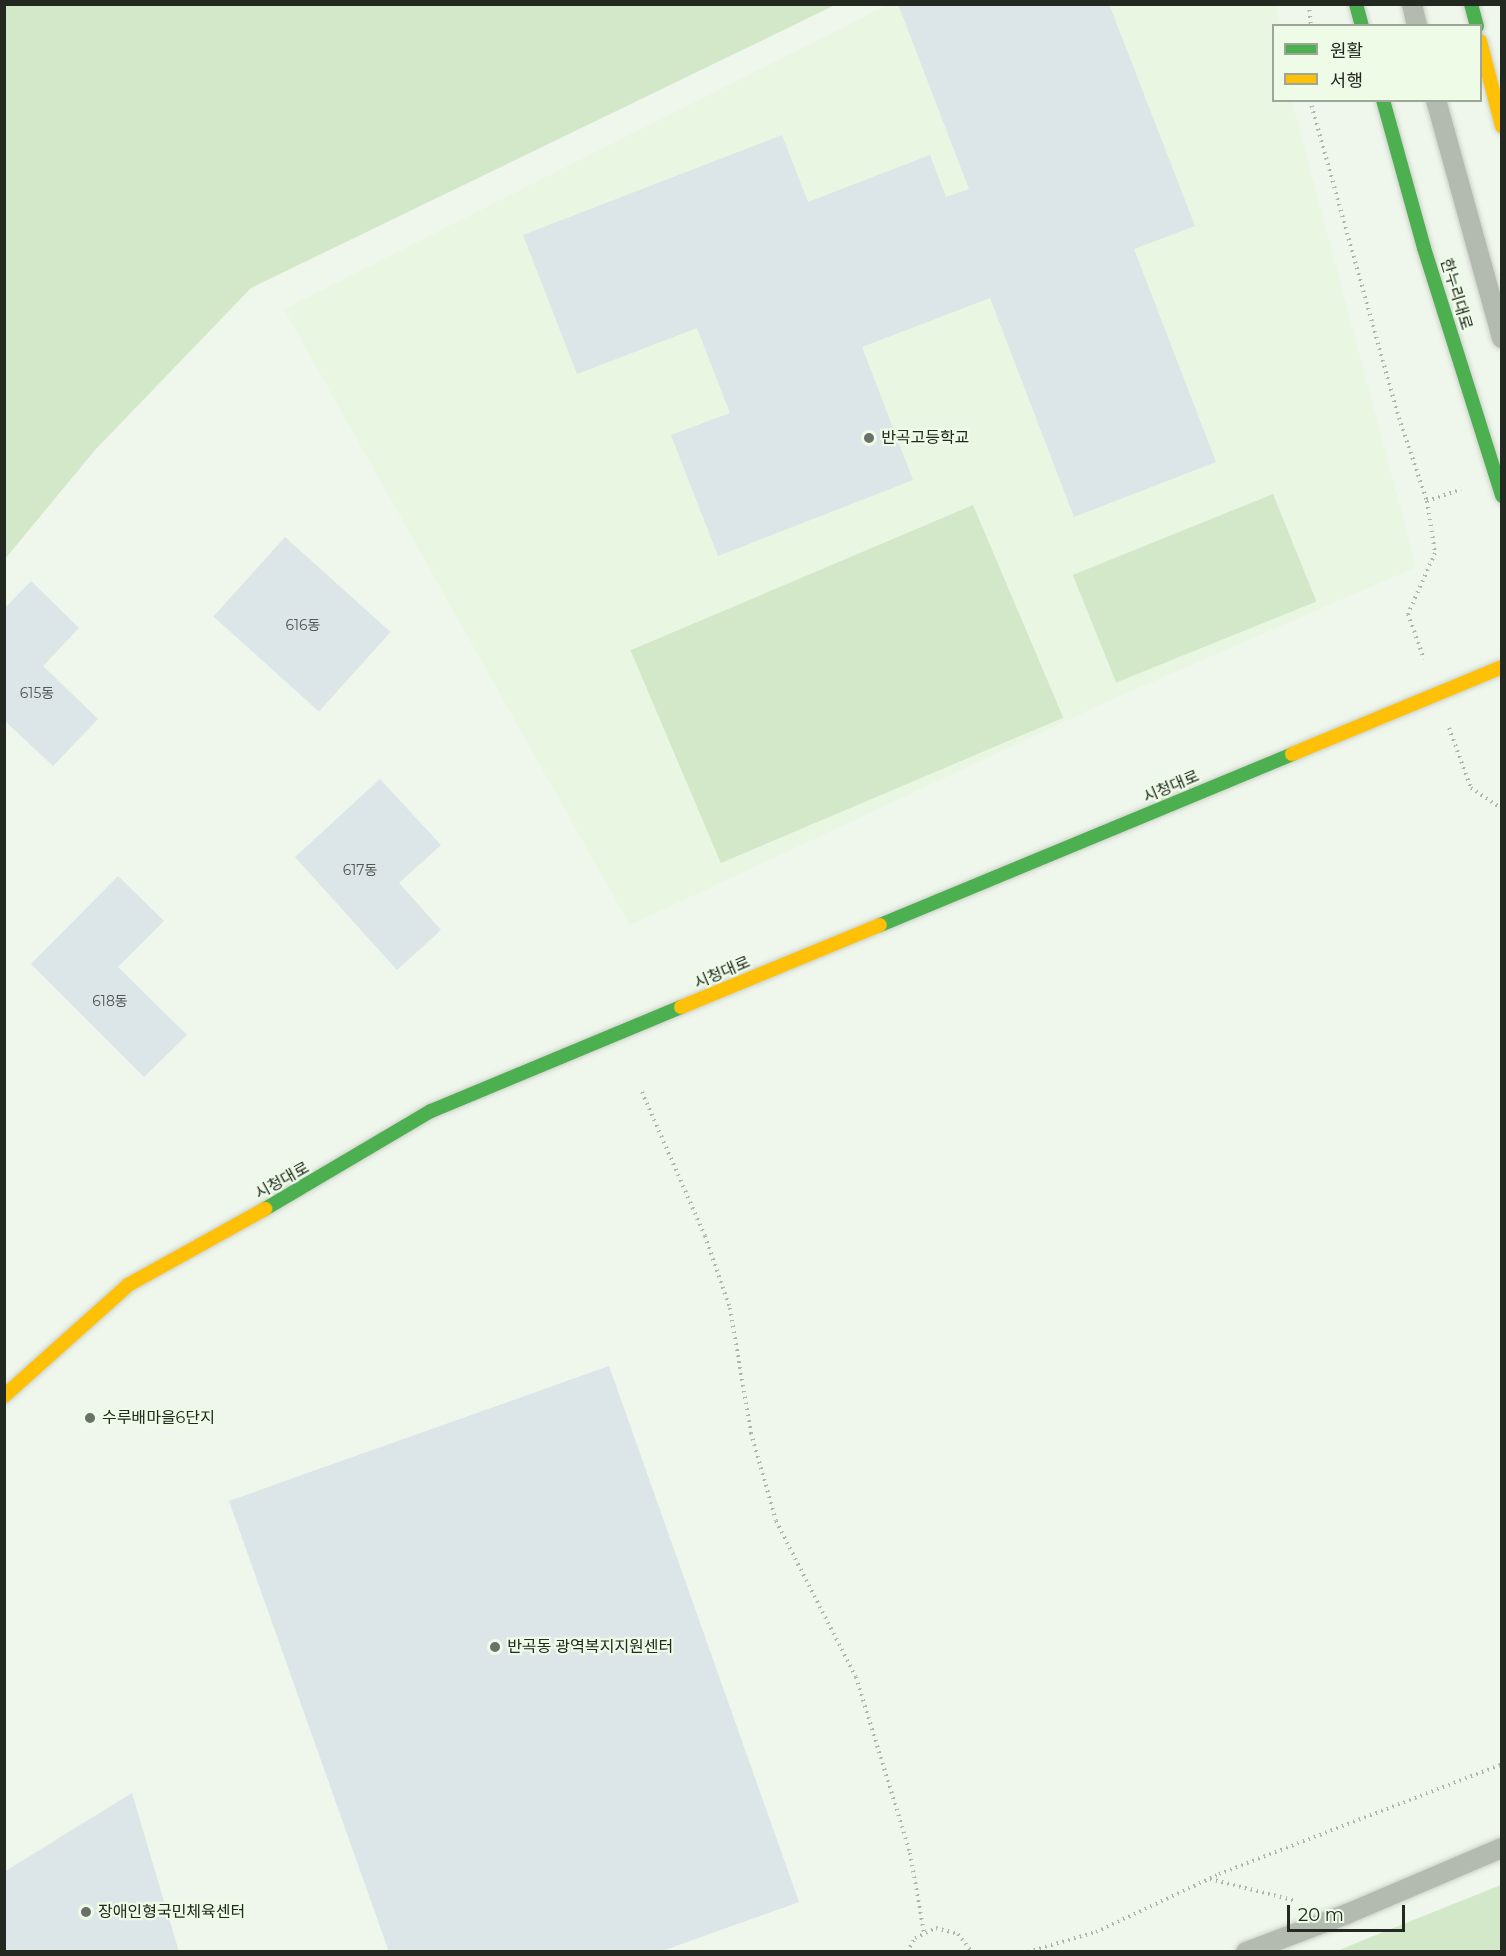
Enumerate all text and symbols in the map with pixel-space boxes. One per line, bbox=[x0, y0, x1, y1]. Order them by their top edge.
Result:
legend bbox=[1272, 24, 1482, 102]
text: 원활 bbox=[1330, 40, 1363, 62]
text: 서행 bbox=[1330, 70, 1363, 92]
street label: 한누리대로 bbox=[1436, 256, 1476, 332]
place label: 반곡고등학교 bbox=[881, 428, 969, 448]
marker: 반곡고등학교 bbox=[862, 431, 876, 445]
house number: 616동 bbox=[286, 617, 320, 633]
house number: 615동 bbox=[20, 685, 54, 701]
street label: 시청대로 bbox=[1140, 767, 1202, 807]
house number: 617동 bbox=[343, 862, 377, 878]
street label: 시청대로 bbox=[691, 953, 753, 993]
house number: 618동 bbox=[92, 993, 128, 1009]
street label: 시청대로 bbox=[252, 1158, 312, 1204]
place label: 수루배마을6단지 bbox=[102, 1408, 215, 1428]
marker: 수루배마을6단지 bbox=[83, 1411, 97, 1425]
place label: 반곡동 광역복지지원센터 bbox=[507, 1637, 673, 1657]
marker: 반곡동 광역복지지원센터 bbox=[488, 1640, 502, 1654]
scale bar bbox=[1290, 1893, 1408, 1931]
place label: 장애인형국민체육센터 bbox=[98, 1902, 245, 1922]
text: 20 m bbox=[1298, 1904, 1344, 1926]
marker: 장애인형국민체육센터 bbox=[79, 1905, 93, 1919]

